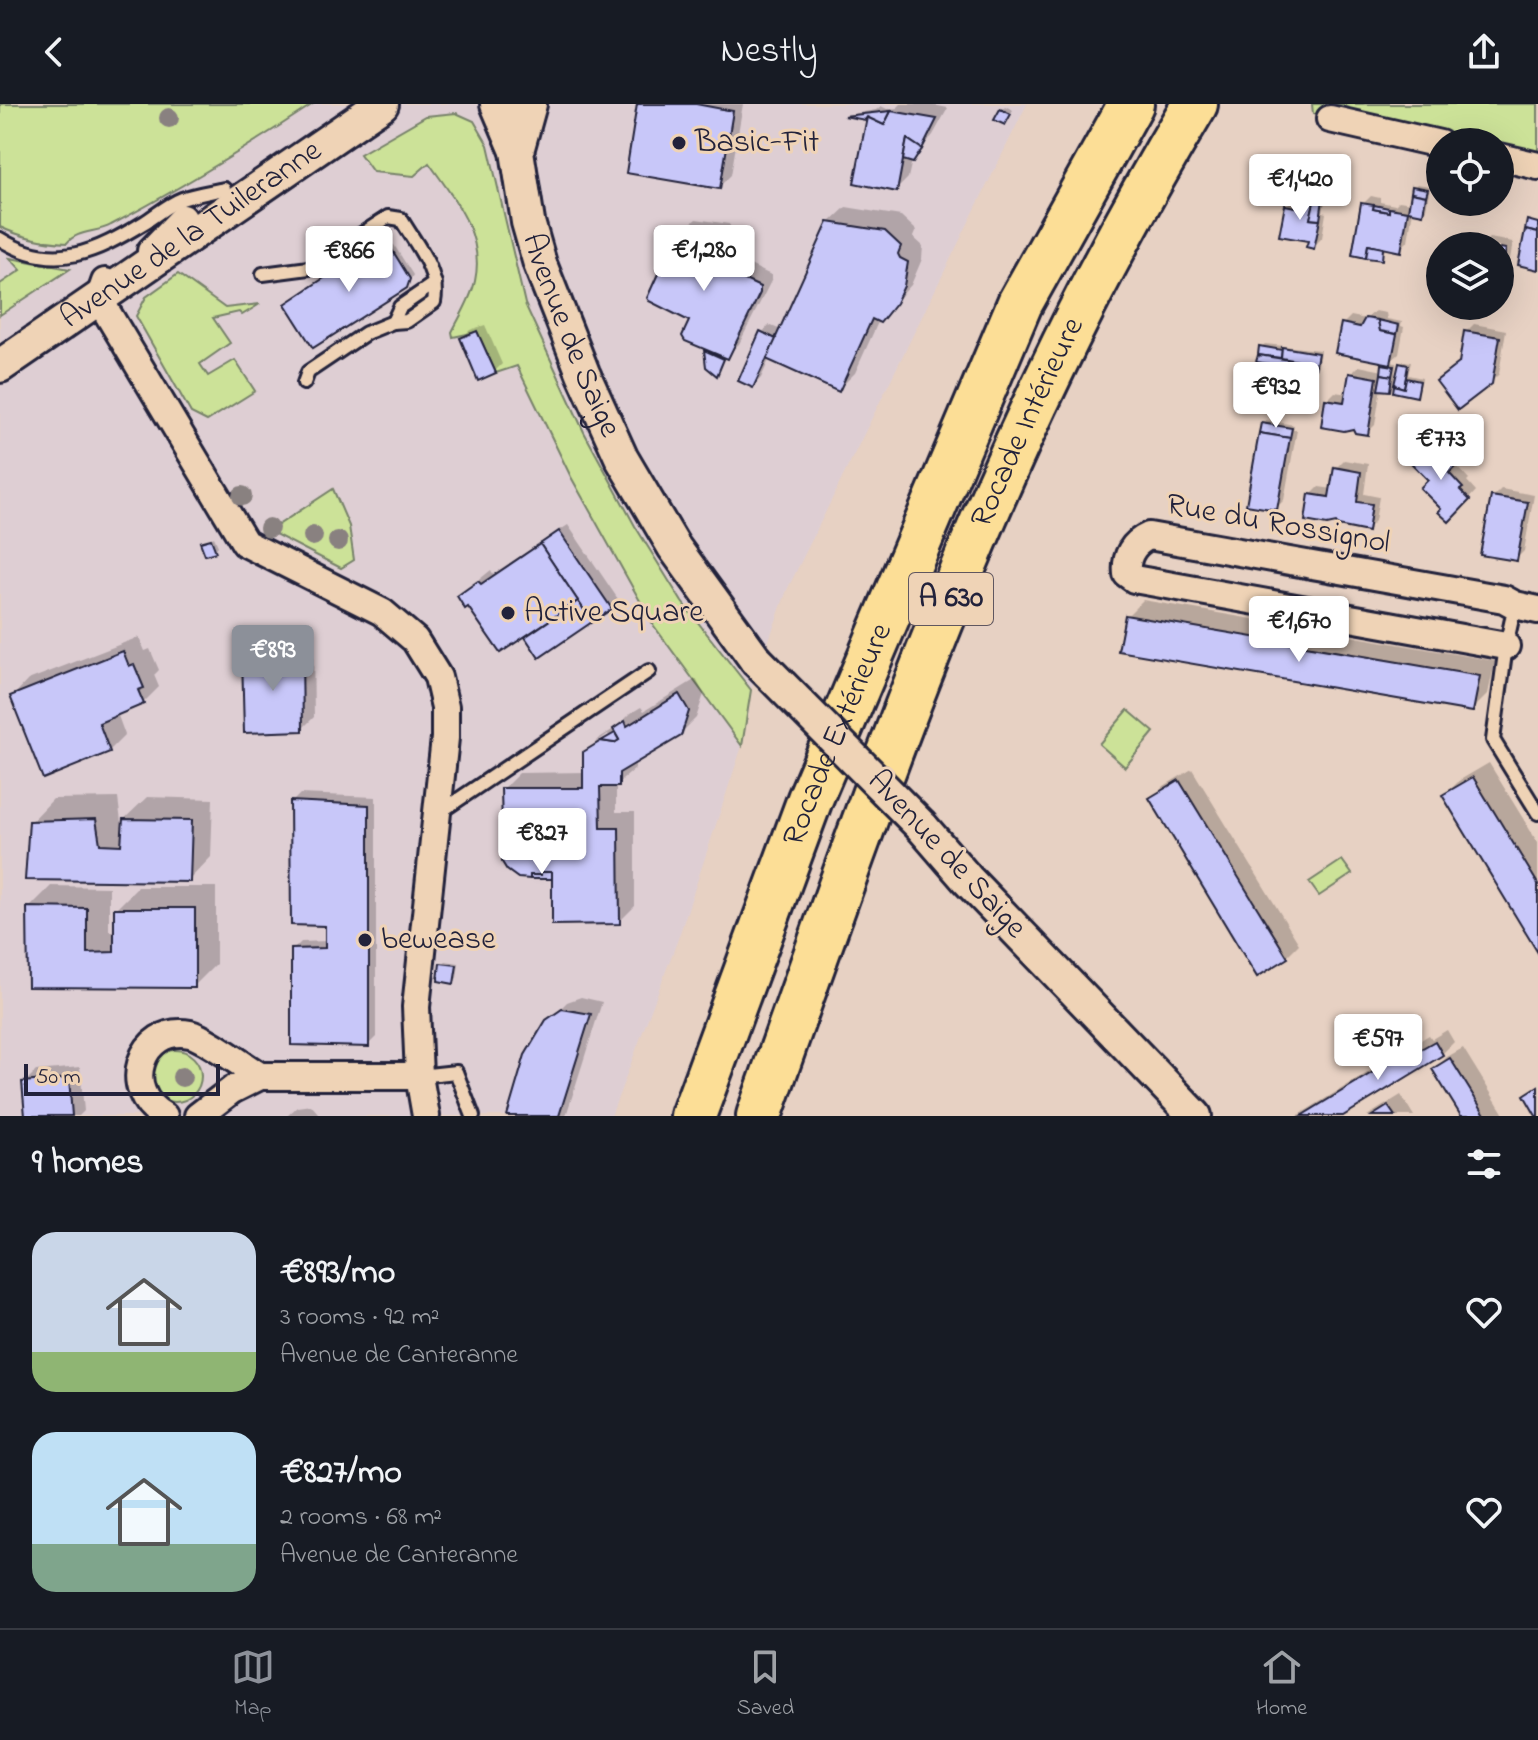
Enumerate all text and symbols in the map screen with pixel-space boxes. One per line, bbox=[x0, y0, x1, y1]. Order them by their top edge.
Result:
text: Nestly bbox=[721, 26, 817, 79]
icon: back bbox=[32, 30, 76, 74]
icon: share bbox=[1462, 30, 1506, 74]
place label: Basic-Fit bbox=[694, 120, 820, 167]
street label: Avenue de la Tuileranne bbox=[51, 128, 332, 341]
map controls bbox=[1426, 128, 1514, 320]
button: locate bbox=[1426, 128, 1514, 216]
marker: Basic-Fit bbox=[670, 134, 688, 152]
pin: €1,420 bbox=[1235, 154, 1365, 222]
text: €1,420 bbox=[1267, 161, 1333, 199]
pin: €1,280 bbox=[639, 225, 769, 293]
pin: €866 bbox=[302, 226, 396, 294]
street label: Avenue de Saige bbox=[509, 228, 633, 446]
text: €1,280 bbox=[672, 232, 736, 270]
button: layers bbox=[1426, 232, 1514, 320]
text: €866 bbox=[324, 233, 374, 271]
street label: Rocade Intérieure bbox=[959, 309, 1097, 535]
pin: €932 bbox=[1229, 362, 1323, 430]
text: €932 bbox=[1251, 369, 1301, 407]
pin: €773 bbox=[1394, 414, 1488, 482]
text: €773 bbox=[1416, 421, 1466, 459]
street label: Rue du Rossignol bbox=[1162, 482, 1394, 568]
road number: A 630 bbox=[909, 573, 993, 625]
place label: Active Square bbox=[524, 590, 704, 637]
pin: €1,670 bbox=[1234, 596, 1364, 664]
text: €1,670 bbox=[1267, 603, 1331, 641]
marker: Active Square bbox=[499, 604, 517, 622]
street label: Rocade Extérieure bbox=[771, 615, 906, 853]
pin: €893 bbox=[226, 625, 320, 693]
text: €893 bbox=[250, 632, 296, 670]
street label: Avenue de Saige bbox=[855, 760, 1037, 951]
pin: €827 bbox=[495, 808, 589, 876]
text: €827 bbox=[516, 815, 568, 853]
place label: bewease bbox=[381, 917, 496, 964]
marker: bewease bbox=[356, 931, 374, 949]
pin: €597 bbox=[1331, 1014, 1425, 1082]
text: €597 bbox=[1352, 1021, 1404, 1059]
scale bar bbox=[24, 1060, 220, 1096]
text: 50 m bbox=[36, 1062, 81, 1094]
text: 9 homes bbox=[32, 1139, 144, 1189]
icon: filters bbox=[1462, 1142, 1506, 1186]
text: €893/mo bbox=[280, 1249, 395, 1299]
icon: home bbox=[96, 1264, 192, 1360]
icon: heart bbox=[1462, 1290, 1506, 1334]
text: 3 rooms · 92 m² bbox=[280, 1299, 439, 1337]
text: Avenue de Canteranne bbox=[280, 1337, 518, 1375]
text: €827/mo bbox=[280, 1449, 402, 1499]
icon: home bbox=[96, 1464, 192, 1560]
icon: heart bbox=[1462, 1490, 1506, 1534]
text: 2 rooms · 68 m² bbox=[280, 1499, 442, 1537]
text: Avenue de Canteranne bbox=[280, 1537, 518, 1575]
tab: Map bbox=[231, 1645, 275, 1725]
tab: Saved bbox=[737, 1645, 794, 1725]
tab: Home bbox=[1256, 1645, 1307, 1725]

